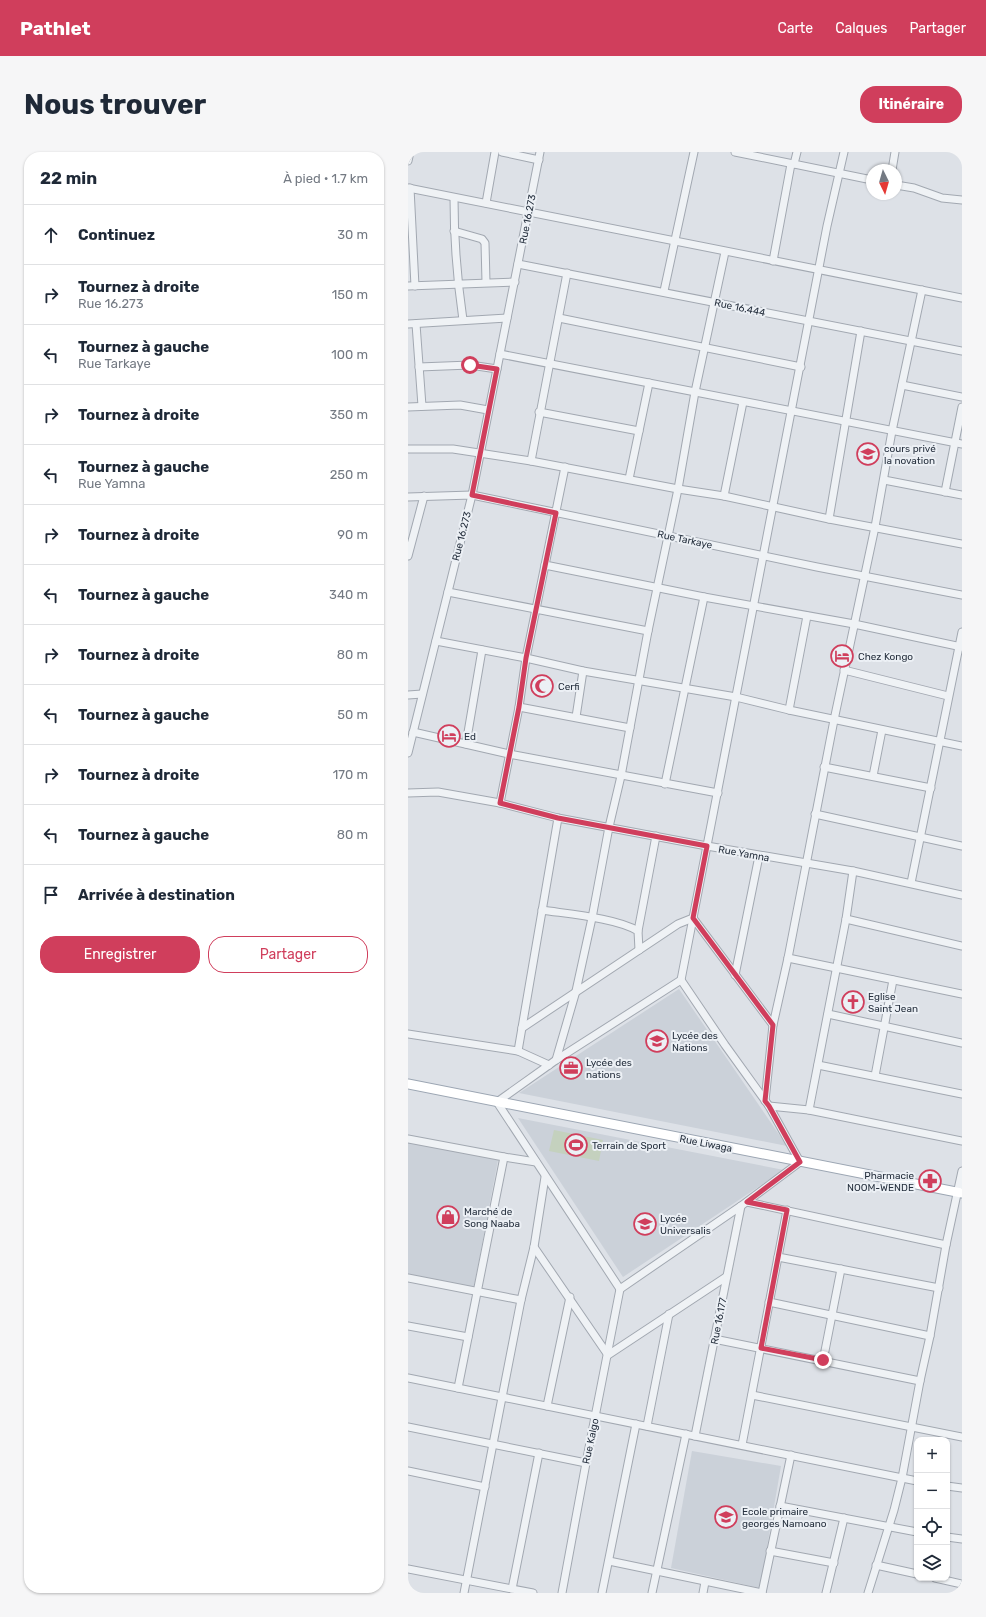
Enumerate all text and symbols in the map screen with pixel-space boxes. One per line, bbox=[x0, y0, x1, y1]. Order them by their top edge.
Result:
text: Pathlet bbox=[20, 17, 91, 40]
text: Carte bbox=[777, 20, 813, 37]
text: Calques bbox=[835, 20, 887, 37]
text: Partager bbox=[909, 20, 966, 37]
button: Itinéraire bbox=[860, 86, 962, 123]
text: Nous trouver bbox=[24, 88, 206, 121]
north arrow bbox=[866, 164, 902, 200]
text: 22 min bbox=[40, 168, 97, 188]
text: À pied · 1.7 km bbox=[283, 171, 368, 186]
street label: Rue 16.273 bbox=[517, 193, 539, 245]
icon: ahead bbox=[40, 224, 62, 246]
text: Continuez bbox=[78, 226, 155, 244]
text: 30 m bbox=[337, 227, 368, 242]
text: Tournez à droite bbox=[78, 278, 199, 296]
icon: right bbox=[40, 284, 62, 306]
text: 150 m bbox=[332, 287, 368, 302]
text: Rue 16.273 bbox=[78, 296, 144, 311]
street label: Rue 16.444 bbox=[713, 297, 766, 319]
text: Tournez à gauche bbox=[78, 338, 209, 356]
icon: left bbox=[40, 344, 62, 366]
text: 100 m bbox=[331, 347, 368, 362]
text: Rue Tarkaye bbox=[78, 356, 151, 371]
route start bbox=[461, 356, 479, 374]
icon: right bbox=[40, 404, 62, 426]
text: Tournez à droite bbox=[78, 406, 199, 424]
text: 350 m bbox=[329, 407, 368, 422]
school or university icon: cours privé la novation bbox=[855, 441, 881, 467]
place label: cours privé la novation bbox=[884, 443, 936, 467]
text: Tournez à gauche bbox=[78, 458, 209, 476]
icon: left bbox=[40, 464, 62, 486]
text: 250 m bbox=[330, 467, 368, 482]
text: Rue Yamna bbox=[78, 476, 145, 491]
street label: Rue 16.273 bbox=[450, 510, 474, 562]
icon: right bbox=[40, 524, 62, 546]
text: Tournez à droite bbox=[78, 526, 199, 544]
text: 90 m bbox=[337, 527, 368, 542]
street label: Rue Tarkaye bbox=[656, 528, 714, 552]
icon: left bbox=[40, 584, 62, 606]
text: Tournez à gauche bbox=[78, 586, 209, 604]
text: 340 m bbox=[329, 587, 368, 602]
hotel icon: Chez Kongo bbox=[829, 643, 855, 669]
icon: right bbox=[40, 644, 62, 666]
text: Tournez à droite bbox=[78, 646, 199, 664]
text: 80 m bbox=[337, 647, 368, 662]
place label: Chez Kongo bbox=[858, 651, 913, 663]
mosque icon: Cerfi bbox=[529, 673, 555, 699]
place label: Cerfi bbox=[558, 681, 580, 693]
icon: left bbox=[40, 704, 62, 726]
text: Tournez à gauche bbox=[78, 706, 209, 724]
text: 50 m bbox=[337, 707, 368, 722]
hotel icon: Ed bbox=[436, 723, 462, 749]
place label: Ed bbox=[464, 731, 476, 743]
icon: right bbox=[40, 764, 62, 786]
text: Tournez à droite bbox=[78, 766, 199, 784]
text: 170 m bbox=[333, 767, 368, 782]
icon: left bbox=[40, 824, 62, 846]
text: Tournez à gauche bbox=[78, 826, 209, 844]
text: 80 m bbox=[337, 827, 368, 842]
street label: Rue Yamna bbox=[717, 844, 770, 864]
icon: arrive bbox=[40, 884, 62, 906]
text: Arrivée à destination bbox=[78, 886, 235, 904]
button: Enregistrer bbox=[40, 936, 200, 973]
button: Partager bbox=[208, 936, 368, 973]
church icon: Eglise Saint Jean bbox=[840, 989, 866, 1015]
place label: Eglise Saint Jean bbox=[868, 991, 918, 1015]
school or university icon: Lycée des Nations bbox=[644, 1028, 670, 1054]
place label: Lycée des Nations bbox=[672, 1030, 718, 1054]
office icon: Lycée des nations bbox=[558, 1055, 584, 1081]
place label: Lycée des nations bbox=[586, 1057, 632, 1081]
sports icon: Terrain de Sport bbox=[563, 1132, 589, 1158]
street label: Rue Liwaga bbox=[678, 1133, 733, 1155]
place label: Terrain de Sport bbox=[592, 1140, 666, 1152]
pharmacy icon: Pharmacie NOOM-WENDE bbox=[917, 1168, 943, 1194]
place label: Pharmacie NOOM-WENDE bbox=[847, 1170, 914, 1194]
shop icon: Marché de Song Naaba bbox=[435, 1204, 461, 1230]
place label: Marché de Song Naaba bbox=[464, 1206, 520, 1230]
school or university icon: Lycée Universalis bbox=[632, 1211, 658, 1237]
place label: Lycée Universalis bbox=[660, 1213, 711, 1237]
street label: Rue 16.177 bbox=[709, 1297, 729, 1346]
route end bbox=[814, 1351, 832, 1369]
street label: Rue Kalgo bbox=[580, 1417, 602, 1465]
map controls bbox=[914, 1437, 950, 1581]
button: + bbox=[914, 1437, 950, 1473]
button: − bbox=[914, 1473, 950, 1509]
school or university icon: Ecole primaire georges Namoano bbox=[713, 1504, 739, 1530]
place label: Ecole primaire georges Namoano bbox=[742, 1506, 827, 1530]
button: locate bbox=[914, 1509, 950, 1545]
button: layers bbox=[914, 1545, 950, 1581]

